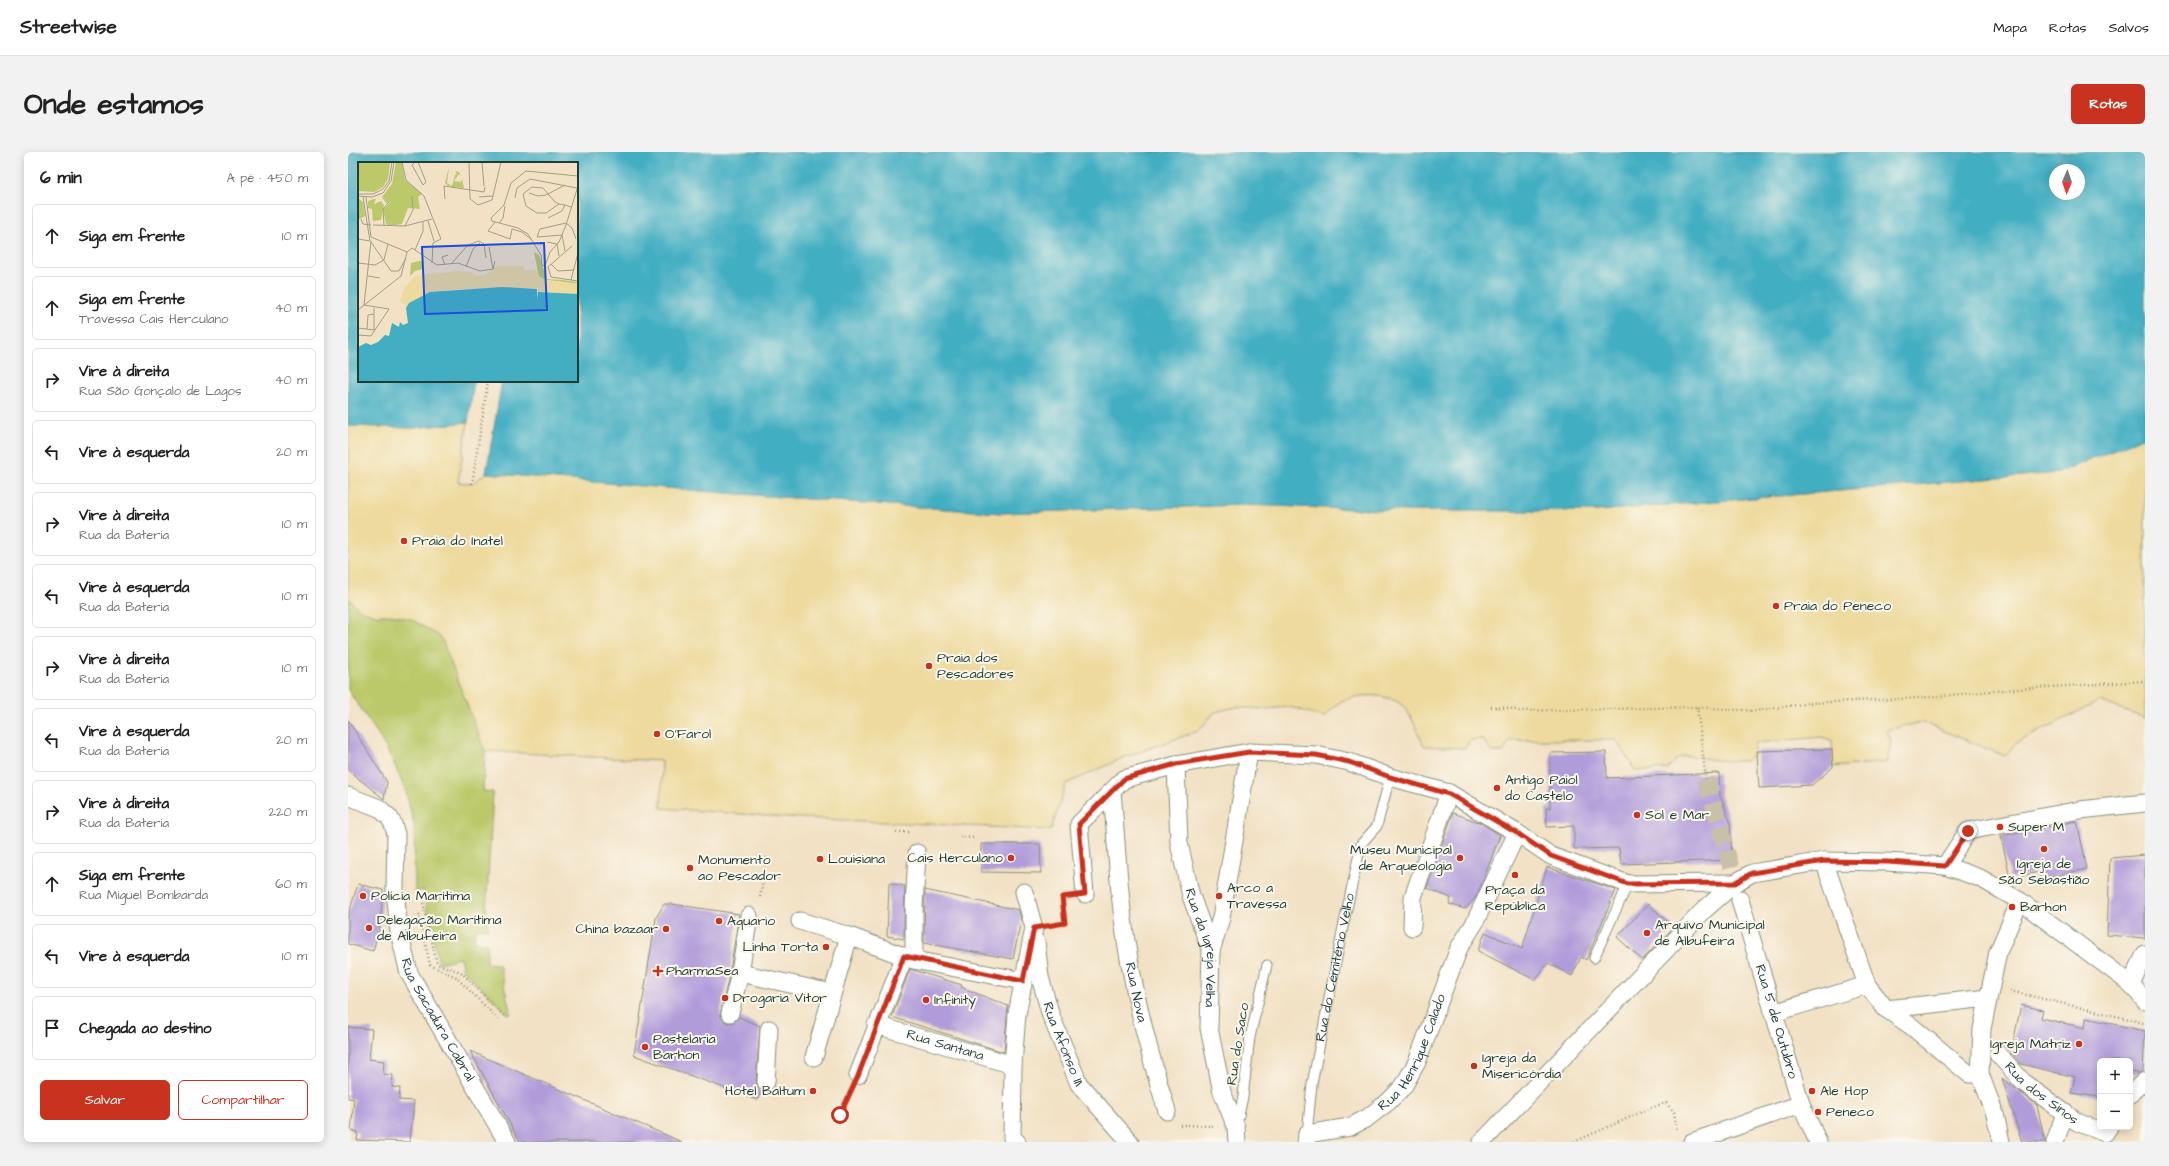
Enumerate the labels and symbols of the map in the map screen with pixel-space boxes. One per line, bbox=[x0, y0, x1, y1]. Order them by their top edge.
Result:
inset map bbox=[358, 162, 578, 382]
north arrow bbox=[2049, 164, 2085, 200]
place label: Praia do Inatel bbox=[412, 531, 503, 551]
marker: Praia do Inatel bbox=[399, 536, 409, 546]
place label: Praia do Peneco bbox=[1784, 596, 1891, 616]
marker: Praia do Peneco bbox=[1771, 601, 1781, 611]
place label: Praia dos Pescadores bbox=[937, 648, 1014, 684]
marker: Praia dos Pescadores bbox=[924, 661, 934, 671]
place label: O’Farol bbox=[665, 724, 711, 744]
marker: O’Farol bbox=[652, 729, 662, 739]
place label: Antigo Paiol do Castelo bbox=[1505, 770, 1578, 806]
marker: Antigo Paiol do Castelo bbox=[1492, 783, 1502, 793]
place label: Sol e Mar bbox=[1645, 805, 1710, 825]
marker: Sol e Mar bbox=[1632, 810, 1642, 820]
place label: Super M bbox=[2008, 817, 2065, 837]
route end bbox=[1959, 822, 1977, 840]
marker: Super M bbox=[1995, 822, 2005, 832]
place label: Museu Municipal de Arqueologia bbox=[1350, 840, 1452, 876]
marker: Igreja de São Sebastião bbox=[2039, 844, 2049, 854]
place label: Cais Herculano bbox=[907, 848, 1003, 868]
place label: Louisiana bbox=[828, 849, 885, 869]
place label: Monumento ao Pescador bbox=[698, 850, 781, 886]
marker: Cais Herculano bbox=[1006, 853, 1016, 863]
marker: Museu Municipal de Arqueologia bbox=[1455, 853, 1465, 863]
marker: Louisiana bbox=[815, 854, 825, 864]
place label: Igreja de São Sebastião bbox=[1999, 854, 2090, 890]
marker: Monumento ao Pescador bbox=[685, 863, 695, 873]
marker: Praça da República bbox=[1510, 870, 1520, 880]
place label: Arco a Travessa bbox=[1227, 878, 1287, 914]
place label: Praça da República bbox=[1485, 880, 1545, 916]
place label: Polícia Marítima bbox=[371, 886, 470, 906]
street label: Rua da Igreja Velha bbox=[1180, 886, 1221, 1007]
marker: Polícia Marítima bbox=[358, 891, 368, 901]
marker: Arco a Travessa bbox=[1214, 891, 1224, 901]
street label: Rua do Cemitério Velho bbox=[1311, 891, 1360, 1044]
place label: Barhon bbox=[2020, 897, 2067, 917]
marker: Barhon bbox=[2007, 902, 2017, 912]
place label: Delegação Marítima de Albufeira bbox=[377, 910, 502, 946]
place label: Aquario bbox=[727, 911, 775, 931]
place label: Arquivo Municipal de Albufeira bbox=[1655, 915, 1765, 951]
marker: Aquario bbox=[714, 916, 724, 926]
place label: China bazaar bbox=[575, 919, 658, 939]
marker: Delegação Marítima de Albufeira bbox=[364, 923, 374, 933]
marker: China bazaar bbox=[661, 924, 671, 934]
marker: Arquivo Municipal de Albufeira bbox=[1642, 928, 1652, 938]
place label: Linha Torta bbox=[742, 937, 818, 957]
marker: Linha Torta bbox=[821, 942, 831, 952]
street label: Rua Sacadura Cabral bbox=[396, 956, 480, 1085]
place label: PharmaSea bbox=[666, 961, 738, 981]
street label: Rua Nova bbox=[1120, 961, 1152, 1024]
street label: Rua 5 de Outubro bbox=[1750, 962, 1803, 1081]
marker: PharmaSea bbox=[653, 966, 663, 976]
place label: Drogaria Vitor bbox=[733, 988, 827, 1008]
place label: Infinity bbox=[934, 990, 976, 1010]
street label: Rua Henrique Calado bbox=[1374, 991, 1451, 1116]
marker: Drogaria Vitor bbox=[720, 993, 730, 1003]
marker: Infinity bbox=[921, 995, 931, 1005]
street label: Rua Afonso III bbox=[1038, 1000, 1088, 1091]
street label: Rua do Saco bbox=[1222, 1001, 1254, 1087]
street label: Rua Santana bbox=[904, 1024, 986, 1066]
place label: Pastelaria Barhon bbox=[653, 1029, 716, 1065]
place label: Igreja Matriz bbox=[1990, 1034, 2071, 1054]
marker: Igreja Matriz bbox=[2074, 1039, 2084, 1049]
marker: Pastelaria Barhon bbox=[640, 1042, 650, 1052]
place label: Igreja da Misericórdia bbox=[1482, 1048, 1561, 1084]
street label: Rua dos Sinos bbox=[2000, 1058, 2083, 1130]
marker: Igreja da Misericórdia bbox=[1469, 1061, 1479, 1071]
place label: Hotel Baltum bbox=[725, 1081, 805, 1101]
place label: Ale Hop bbox=[1820, 1081, 1869, 1101]
marker: Hotel Baltum bbox=[808, 1086, 818, 1096]
marker: Ale Hop bbox=[1807, 1086, 1817, 1096]
place label: Peneco bbox=[1826, 1102, 1874, 1122]
route start bbox=[831, 1106, 849, 1124]
marker: Peneco bbox=[1813, 1107, 1823, 1117]

